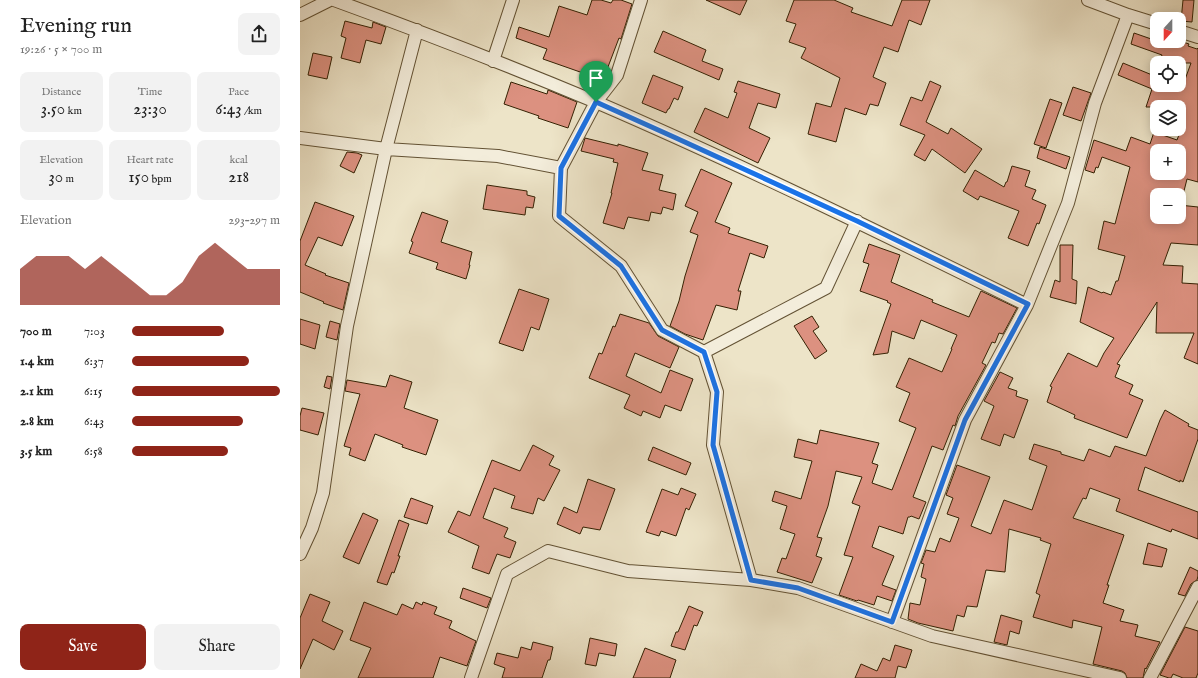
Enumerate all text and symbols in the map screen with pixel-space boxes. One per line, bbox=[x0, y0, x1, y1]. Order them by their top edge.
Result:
text: Evening run bbox=[20, 12, 132, 40]
north arrow bbox=[1150, 12, 1186, 48]
map controls bbox=[1150, 12, 1186, 224]
button: share bbox=[238, 13, 280, 55]
text: 19:26 · 5 × 700 m bbox=[20, 41, 102, 58]
button: locate bbox=[1150, 56, 1186, 92]
pin bbox=[579, 61, 613, 102]
icon: arrive bbox=[585, 67, 607, 89]
text: Distance bbox=[41, 85, 81, 99]
text: Time bbox=[138, 85, 162, 99]
text: Pace bbox=[228, 85, 249, 99]
text: 3.50 bbox=[41, 99, 65, 120]
text: 23:30 bbox=[133, 99, 167, 120]
text: 6:43 bbox=[215, 99, 242, 120]
button: layers bbox=[1150, 100, 1186, 136]
text: km bbox=[65, 104, 82, 118]
text: /km bbox=[242, 104, 262, 118]
button: + bbox=[1150, 144, 1186, 180]
text: Elevation bbox=[40, 153, 83, 167]
text: Heart rate bbox=[127, 153, 173, 167]
text: kcal bbox=[229, 153, 248, 167]
text: 30 bbox=[49, 167, 63, 188]
text: 150 bbox=[128, 167, 149, 188]
text: 218 bbox=[228, 167, 249, 188]
text: m bbox=[63, 172, 74, 186]
text: bpm bbox=[149, 172, 172, 186]
button: − bbox=[1150, 188, 1186, 224]
text: Elevation bbox=[20, 212, 72, 229]
text: 293–297 m bbox=[228, 212, 280, 229]
text: 700 m bbox=[20, 323, 52, 340]
text: 7:03 bbox=[84, 323, 105, 340]
text: 1.4 km bbox=[20, 353, 54, 370]
text: 6:37 bbox=[84, 353, 104, 370]
text: 2.1 km bbox=[20, 383, 54, 400]
text: 6:15 bbox=[84, 383, 102, 400]
text: 2.8 km bbox=[20, 413, 54, 430]
text: 6:43 bbox=[84, 413, 104, 430]
text: 3.5 km bbox=[20, 443, 52, 460]
text: 6:58 bbox=[84, 443, 103, 460]
button: Save bbox=[20, 624, 146, 670]
button: Share bbox=[154, 624, 280, 670]

